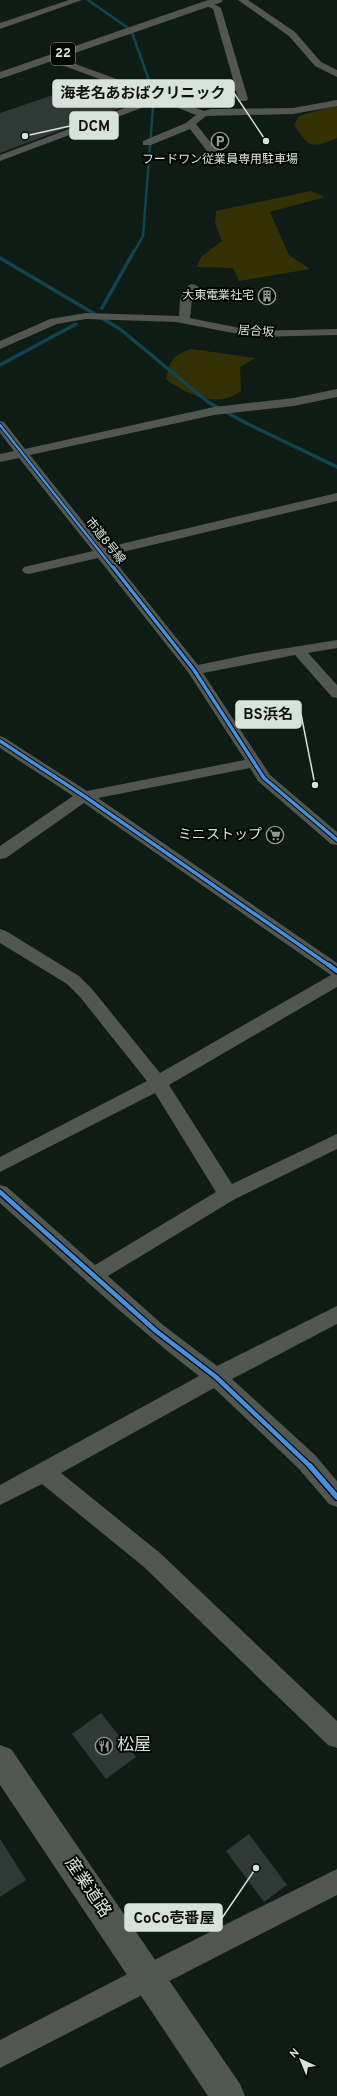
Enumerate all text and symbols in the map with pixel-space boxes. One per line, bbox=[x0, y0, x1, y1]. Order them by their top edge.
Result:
road number: 22 bbox=[51, 43, 75, 65]
callout: 海老名あおばクリニック bbox=[53, 80, 234, 107]
text: 海老名あおばクリニック bbox=[60, 85, 226, 104]
callout: DCM bbox=[70, 112, 118, 139]
text: DCM bbox=[78, 118, 110, 137]
parking icon: フードワン従業員専用駐車場 bbox=[210, 131, 230, 151]
place label: フードワン従業員専用駐車場 bbox=[142, 152, 298, 168]
building icon: 大東電業社宅 bbox=[257, 286, 277, 306]
place label: 大東電業社宅 bbox=[182, 288, 254, 304]
street label: 居合坂 bbox=[237, 323, 275, 341]
street label: 市道8号線 bbox=[81, 514, 129, 568]
callout: BS浜名 bbox=[236, 701, 301, 728]
text: BS浜名 bbox=[243, 706, 293, 725]
supermarket icon: ミニストップ bbox=[265, 825, 285, 845]
place label: ミニストップ bbox=[178, 827, 262, 844]
place label: 松屋 bbox=[117, 1735, 151, 1757]
restaurant icon: 松屋 bbox=[94, 1736, 114, 1756]
street label: 産業道路 bbox=[59, 1854, 115, 1922]
callout: CoCo壱番屋 bbox=[125, 1904, 222, 1931]
text: CoCo壱番屋 bbox=[134, 1910, 214, 1929]
north arrow bbox=[281, 2040, 321, 2080]
text: N bbox=[287, 2046, 302, 2061]

